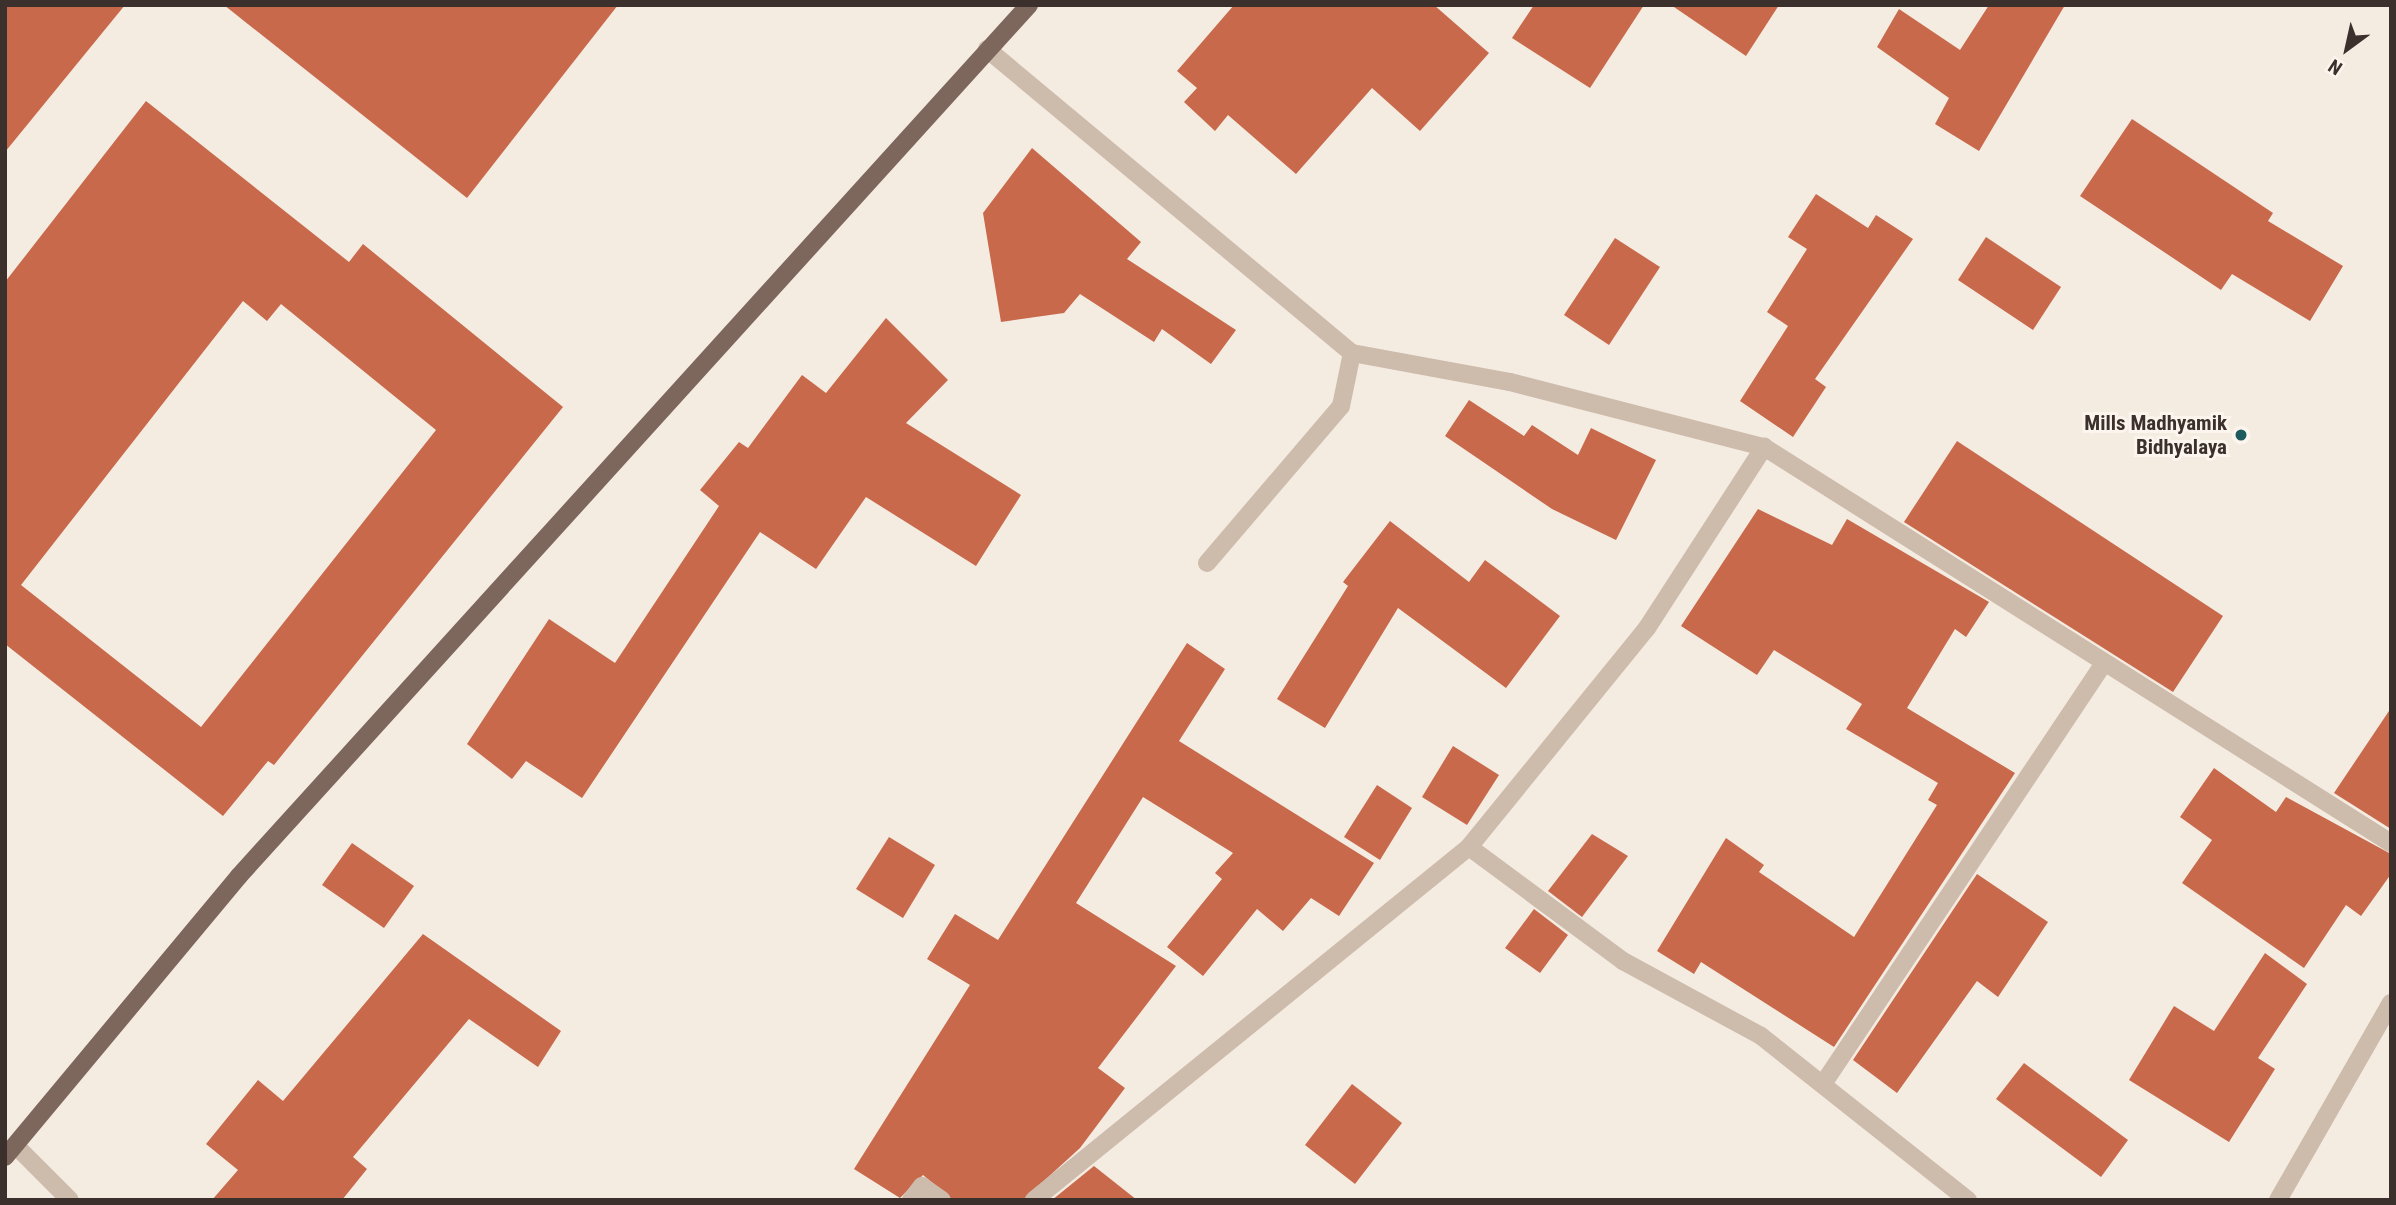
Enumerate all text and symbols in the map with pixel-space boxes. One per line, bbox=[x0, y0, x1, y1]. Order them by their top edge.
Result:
north arrow bbox=[2312, 14, 2382, 84]
text: N bbox=[2324, 54, 2346, 80]
place label: Mills Madhyamik Bidhyalaya bbox=[2084, 410, 2227, 460]
marker: Mills Madhyamik Bidhyalaya bbox=[2233, 427, 2249, 443]

